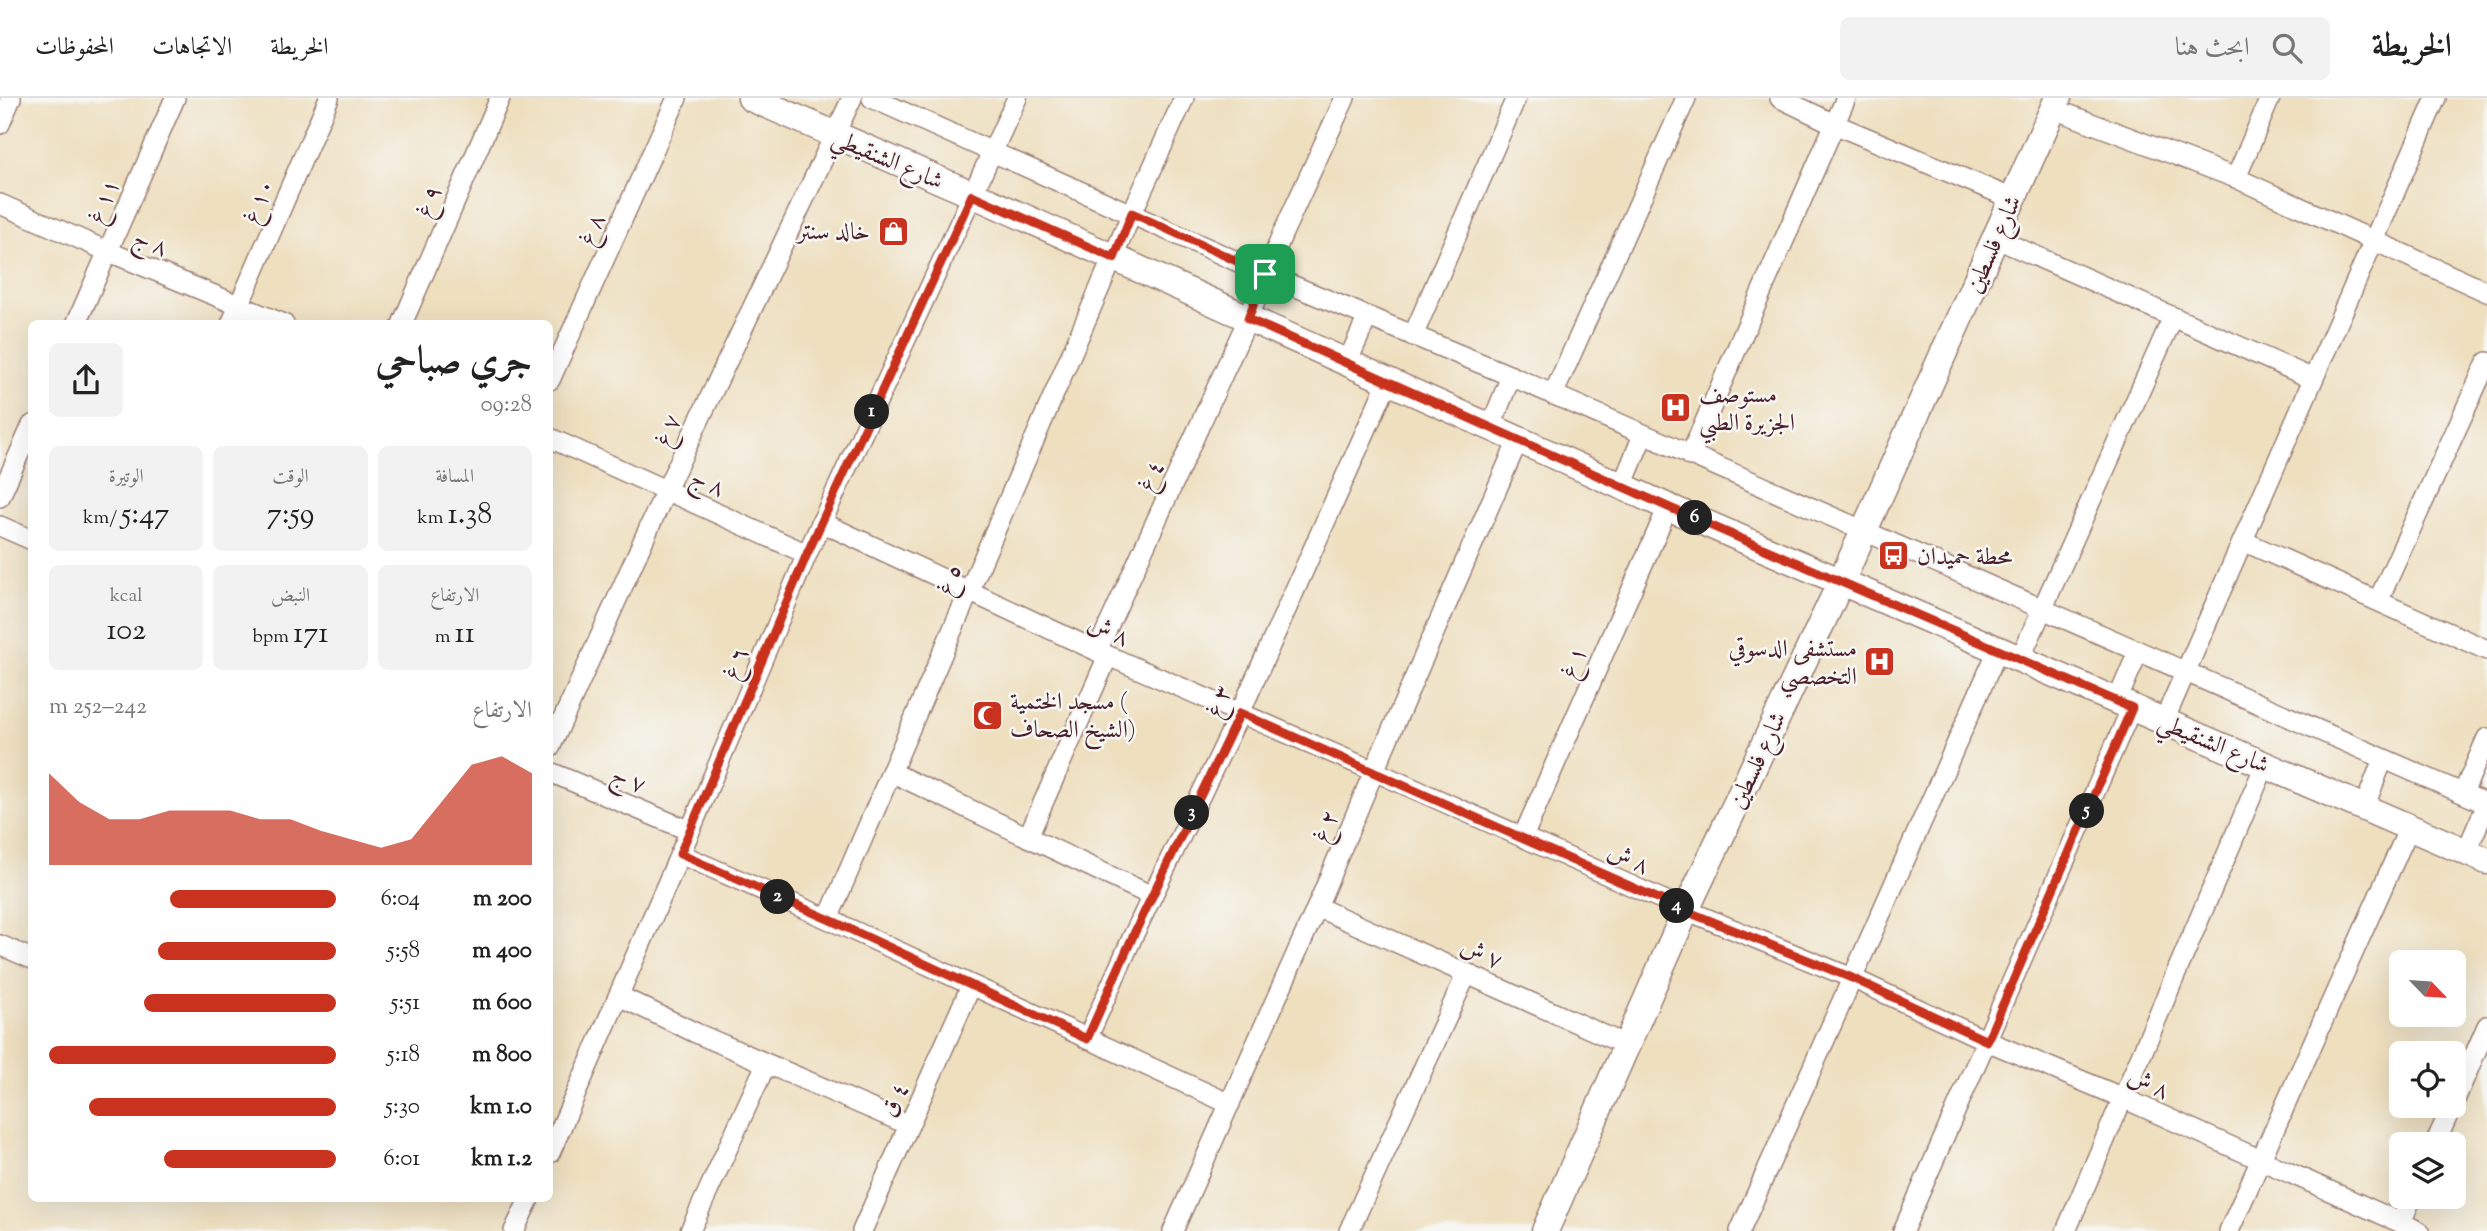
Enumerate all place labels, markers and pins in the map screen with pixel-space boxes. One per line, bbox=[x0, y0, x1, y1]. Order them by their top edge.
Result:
shop icon: خالد سنتر bbox=[876, 214, 910, 248]
place label: خالد سنتر bbox=[794, 216, 870, 250]
pin bbox=[1235, 244, 1295, 304]
place label: مستوصف الجزيرة الطبي bbox=[1699, 379, 1795, 444]
hospital icon: مستوصف الجزيرة الطبي bbox=[1659, 391, 1693, 425]
pin: 1 bbox=[854, 394, 890, 430]
pin: 6 bbox=[1678, 500, 1712, 536]
bus stop icon: محطة حميدان bbox=[1877, 539, 1911, 573]
place label: محطة حميدان bbox=[1917, 541, 2013, 575]
place label: مستشفى الدسوقي التخصصي bbox=[1728, 633, 1857, 698]
hospital icon: مستشفى الدسوقي التخصصي bbox=[1863, 645, 1897, 679]
place label: مسجد الختمية ( الشيخ الصحاف) bbox=[1010, 686, 1136, 750]
mosque icon: مسجد الختمية ( الشيخ الصحاف) bbox=[970, 698, 1004, 732]
pin: 5 bbox=[2070, 794, 2104, 828]
pin: 3 bbox=[1174, 796, 1210, 830]
pin: 2 bbox=[760, 880, 796, 914]
pin: 4 bbox=[1660, 888, 1694, 924]

